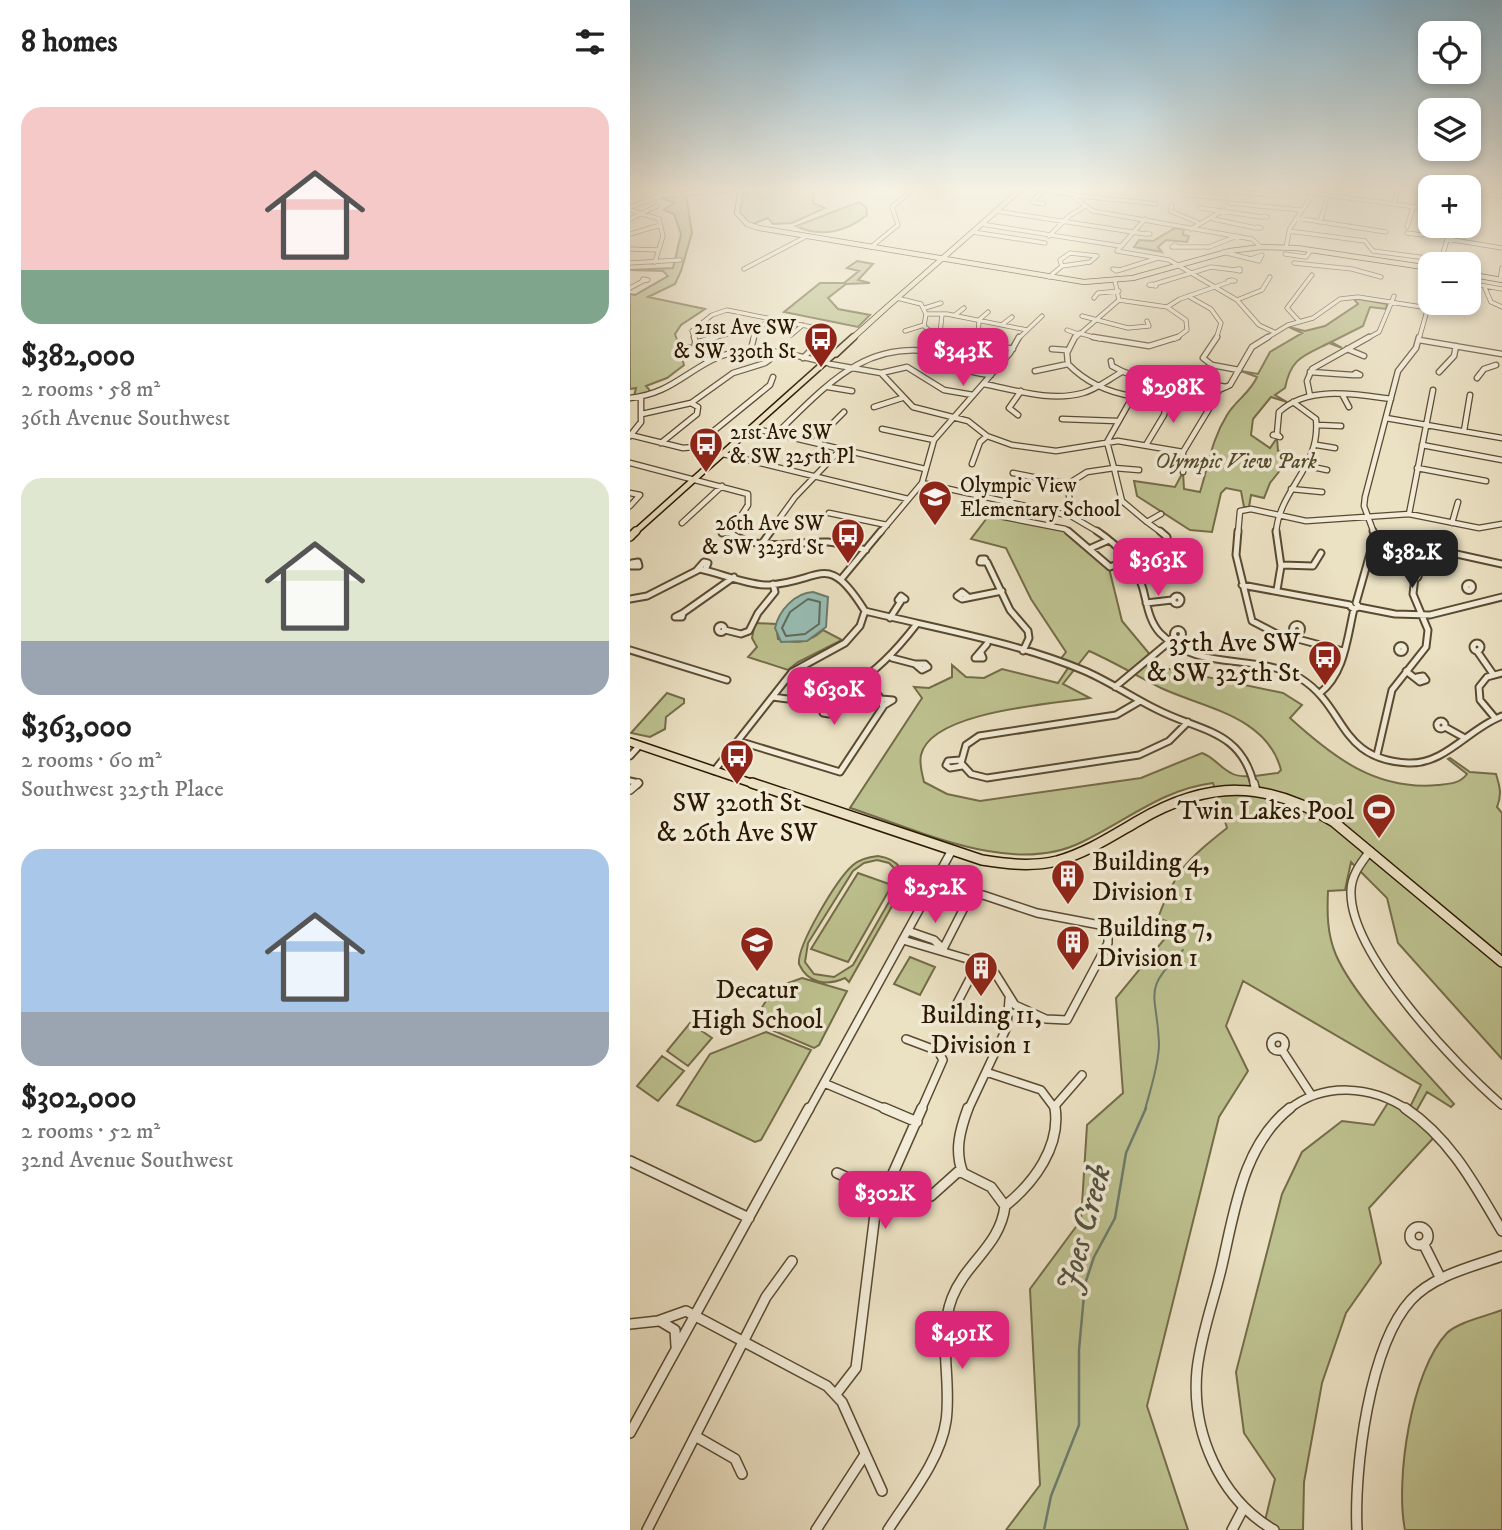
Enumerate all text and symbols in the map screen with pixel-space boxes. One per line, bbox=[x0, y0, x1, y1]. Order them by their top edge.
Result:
map controls bbox=[1418, 21, 1481, 315]
button: locate bbox=[1418, 21, 1481, 84]
icon: filters bbox=[571, 23, 609, 61]
text: 8 homes bbox=[21, 24, 118, 61]
button: layers bbox=[1418, 98, 1481, 161]
icon: home bbox=[252, 152, 378, 278]
button: + bbox=[1418, 175, 1481, 238]
button: − bbox=[1418, 252, 1481, 315]
place label: 21st Ave SW & SW 330th St bbox=[674, 315, 797, 365]
bus stop icon: 21st Ave SW & SW 330th St bbox=[802, 320, 840, 369]
pin: $343K bbox=[914, 328, 1012, 388]
text: $343K bbox=[933, 336, 993, 365]
text: $382,000 bbox=[21, 338, 135, 375]
pin: $298K bbox=[1124, 366, 1222, 425]
text: $298K bbox=[1142, 373, 1205, 402]
text: 2 rooms · 58 m² bbox=[21, 375, 160, 404]
text: 36th Avenue Southwest bbox=[21, 404, 230, 433]
place label: 21st Ave SW & SW 325th Pl bbox=[730, 420, 855, 470]
bus stop icon: 21st Ave SW & SW 325th Pl bbox=[687, 425, 725, 474]
park label: Olympic View Park bbox=[1155, 449, 1317, 475]
place label: Olympic View Elementary School bbox=[960, 473, 1121, 523]
school or university icon: Olympic View Elementary School bbox=[916, 478, 954, 527]
place label: 26th Ave SW & SW 323rd St bbox=[702, 511, 825, 561]
bus stop icon: 26th Ave SW & SW 323rd St bbox=[829, 516, 867, 565]
icon: home bbox=[252, 523, 378, 649]
pin: $382K bbox=[1363, 530, 1461, 590]
pin: $363K bbox=[1109, 538, 1207, 598]
text: $382K bbox=[1382, 538, 1442, 567]
text: $363K bbox=[1129, 546, 1187, 575]
place label: 35th Ave SW & SW 325th St bbox=[1147, 627, 1301, 690]
bus stop icon: 35th Ave SW & SW 325th St bbox=[1306, 638, 1344, 687]
pin: $630K bbox=[785, 668, 883, 727]
text: $630K bbox=[803, 675, 865, 704]
text: $363,000 bbox=[21, 709, 132, 746]
bus stop icon: SW 320th St & 26th Ave SW bbox=[718, 737, 756, 786]
text: 2 rooms · 60 m² bbox=[21, 746, 162, 775]
text: Southwest 325th Place bbox=[21, 775, 224, 804]
place label: SW 320th St & 26th Ave SW bbox=[657, 787, 819, 850]
sports icon: Twin Lakes Pool bbox=[1360, 791, 1398, 840]
place label: Twin Lakes Pool bbox=[1177, 795, 1354, 828]
place label: Building 4, Division 1 bbox=[1092, 846, 1210, 909]
building icon: Building 4, Division 1 bbox=[1049, 857, 1087, 906]
pin: $252K bbox=[886, 866, 984, 925]
text: $252K bbox=[904, 873, 966, 902]
icon: home bbox=[252, 894, 378, 1020]
place label: Building 7, Division 1 bbox=[1097, 912, 1213, 975]
building icon: Building 7, Division 1 bbox=[1054, 923, 1092, 972]
school or university icon: Decatur High School bbox=[738, 924, 776, 973]
building icon: Building 11, Division 1 bbox=[962, 949, 1000, 998]
place label: Decatur High School bbox=[691, 974, 823, 1037]
place label: Building 11, Division 1 bbox=[920, 999, 1042, 1062]
text: $302,000 bbox=[21, 1080, 136, 1117]
text: 2 rooms · 52 m² bbox=[21, 1117, 160, 1146]
text: 32nd Avenue Southwest bbox=[21, 1146, 233, 1175]
water label: Joes Creek bbox=[1048, 1160, 1121, 1297]
pin: $302K bbox=[836, 1172, 934, 1231]
text: $302K bbox=[855, 1179, 915, 1208]
pin: $491K bbox=[913, 1312, 1011, 1371]
text: $491K bbox=[931, 1319, 993, 1348]

